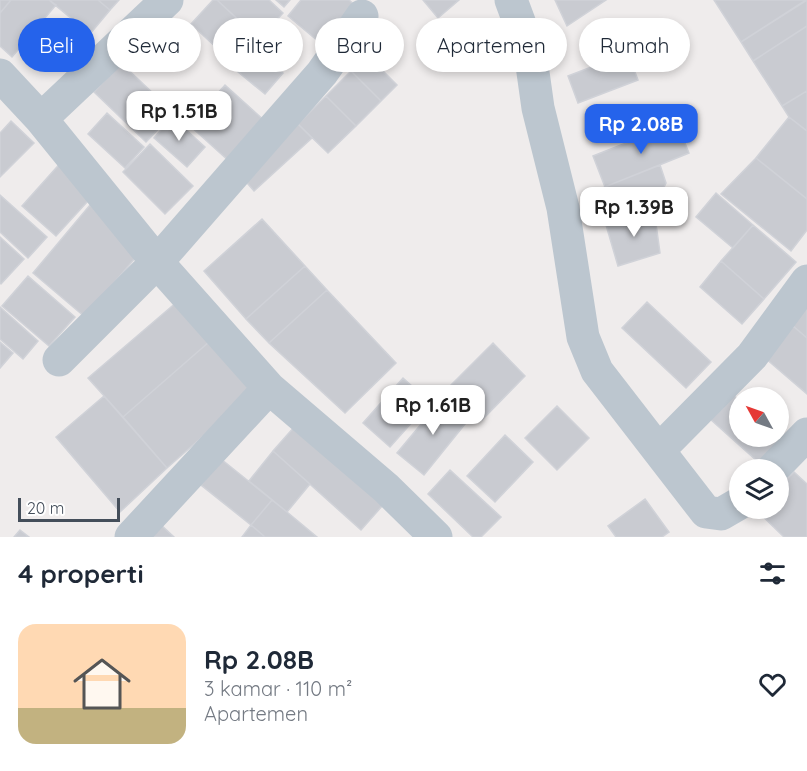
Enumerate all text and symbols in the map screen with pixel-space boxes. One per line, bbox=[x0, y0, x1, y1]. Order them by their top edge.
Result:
chip: Beli bbox=[18, 18, 95, 72]
chip: Sewa bbox=[107, 18, 201, 72]
chip: Filter bbox=[213, 18, 303, 72]
chip: Baru bbox=[315, 18, 404, 72]
chip: Apartemen bbox=[416, 18, 567, 72]
chip: Rumah bbox=[579, 18, 690, 72]
pin: Rp 1.51B bbox=[117, 91, 241, 142]
text: Rp 1.51B bbox=[140, 98, 218, 123]
pin: Rp 2.08B bbox=[579, 104, 703, 155]
text: Rp 2.08B bbox=[599, 111, 683, 136]
pin: Rp 1.39B bbox=[572, 187, 696, 238]
text: Rp 1.39B bbox=[594, 194, 674, 219]
pin: Rp 1.61B bbox=[371, 385, 495, 436]
north arrow bbox=[729, 387, 789, 447]
map controls bbox=[729, 387, 789, 519]
text: Rp 1.61B bbox=[395, 392, 471, 417]
button: layers bbox=[729, 459, 789, 519]
scale bar bbox=[18, 495, 120, 522]
text: 20 m bbox=[27, 498, 64, 518]
text: 4 properti bbox=[18, 557, 144, 590]
icon: filters bbox=[756, 557, 789, 590]
text: Rp 2.08B bbox=[204, 643, 314, 676]
icon: home bbox=[66, 648, 138, 720]
icon: heart bbox=[756, 668, 789, 701]
text: 3 kamar · 110 m² bbox=[204, 676, 352, 701]
text: Apartemen bbox=[204, 701, 308, 726]

